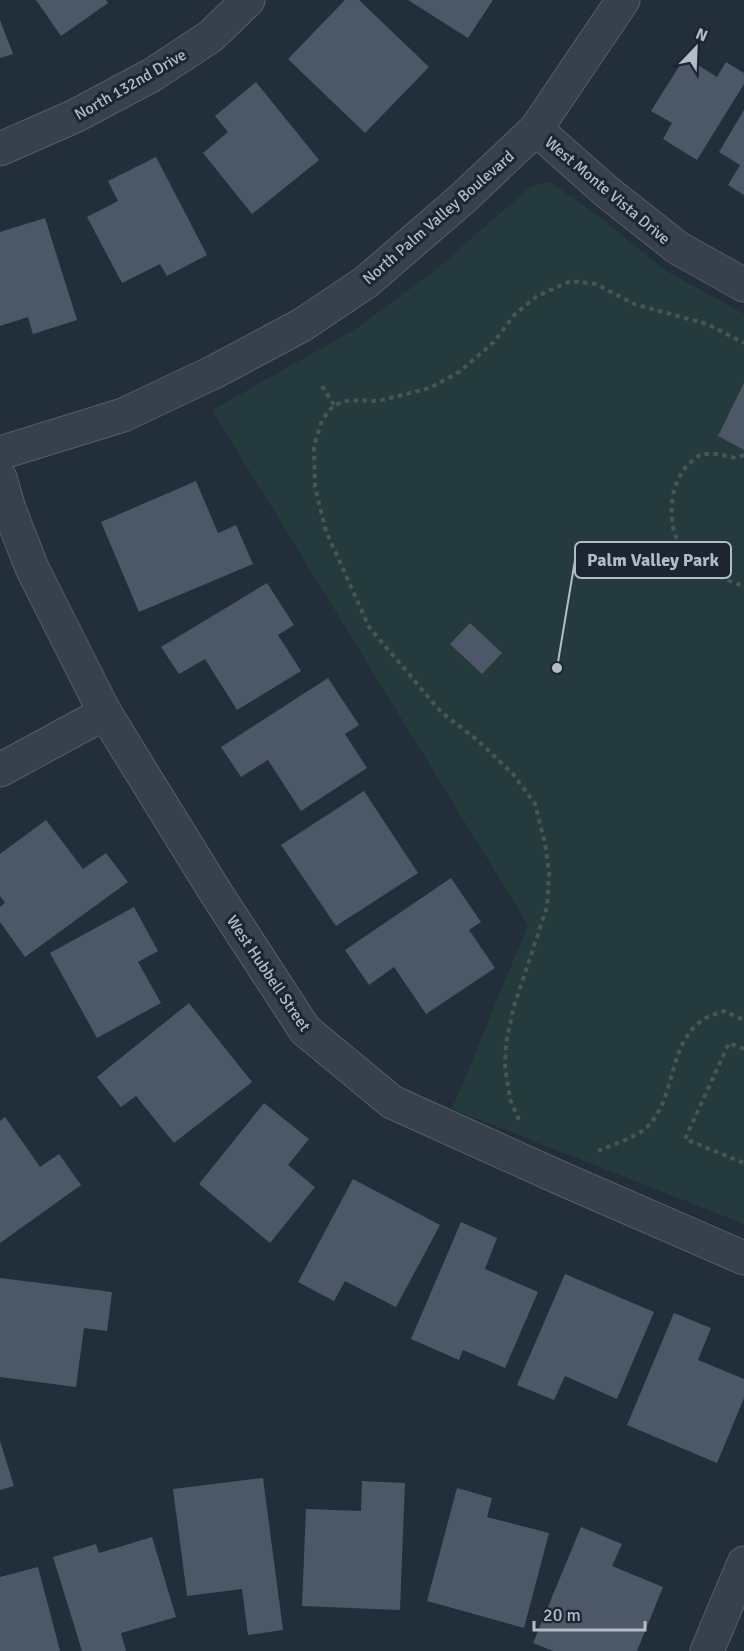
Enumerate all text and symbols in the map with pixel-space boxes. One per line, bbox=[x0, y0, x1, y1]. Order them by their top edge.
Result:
north arrow bbox=[666, 18, 726, 78]
text: N bbox=[692, 24, 711, 46]
street label: North 132nd Drive bbox=[71, 45, 190, 125]
street label: West Monte Vista Drive bbox=[541, 132, 674, 249]
street label: North Palm Valley Boulevard bbox=[359, 146, 519, 289]
callout: Palm Valley Park bbox=[575, 542, 731, 578]
text: Palm Valley Park bbox=[587, 549, 719, 571]
street label: West Hubbell Street bbox=[222, 912, 315, 1036]
scale bar bbox=[534, 1594, 645, 1632]
text: 20 m bbox=[543, 1604, 581, 1626]

